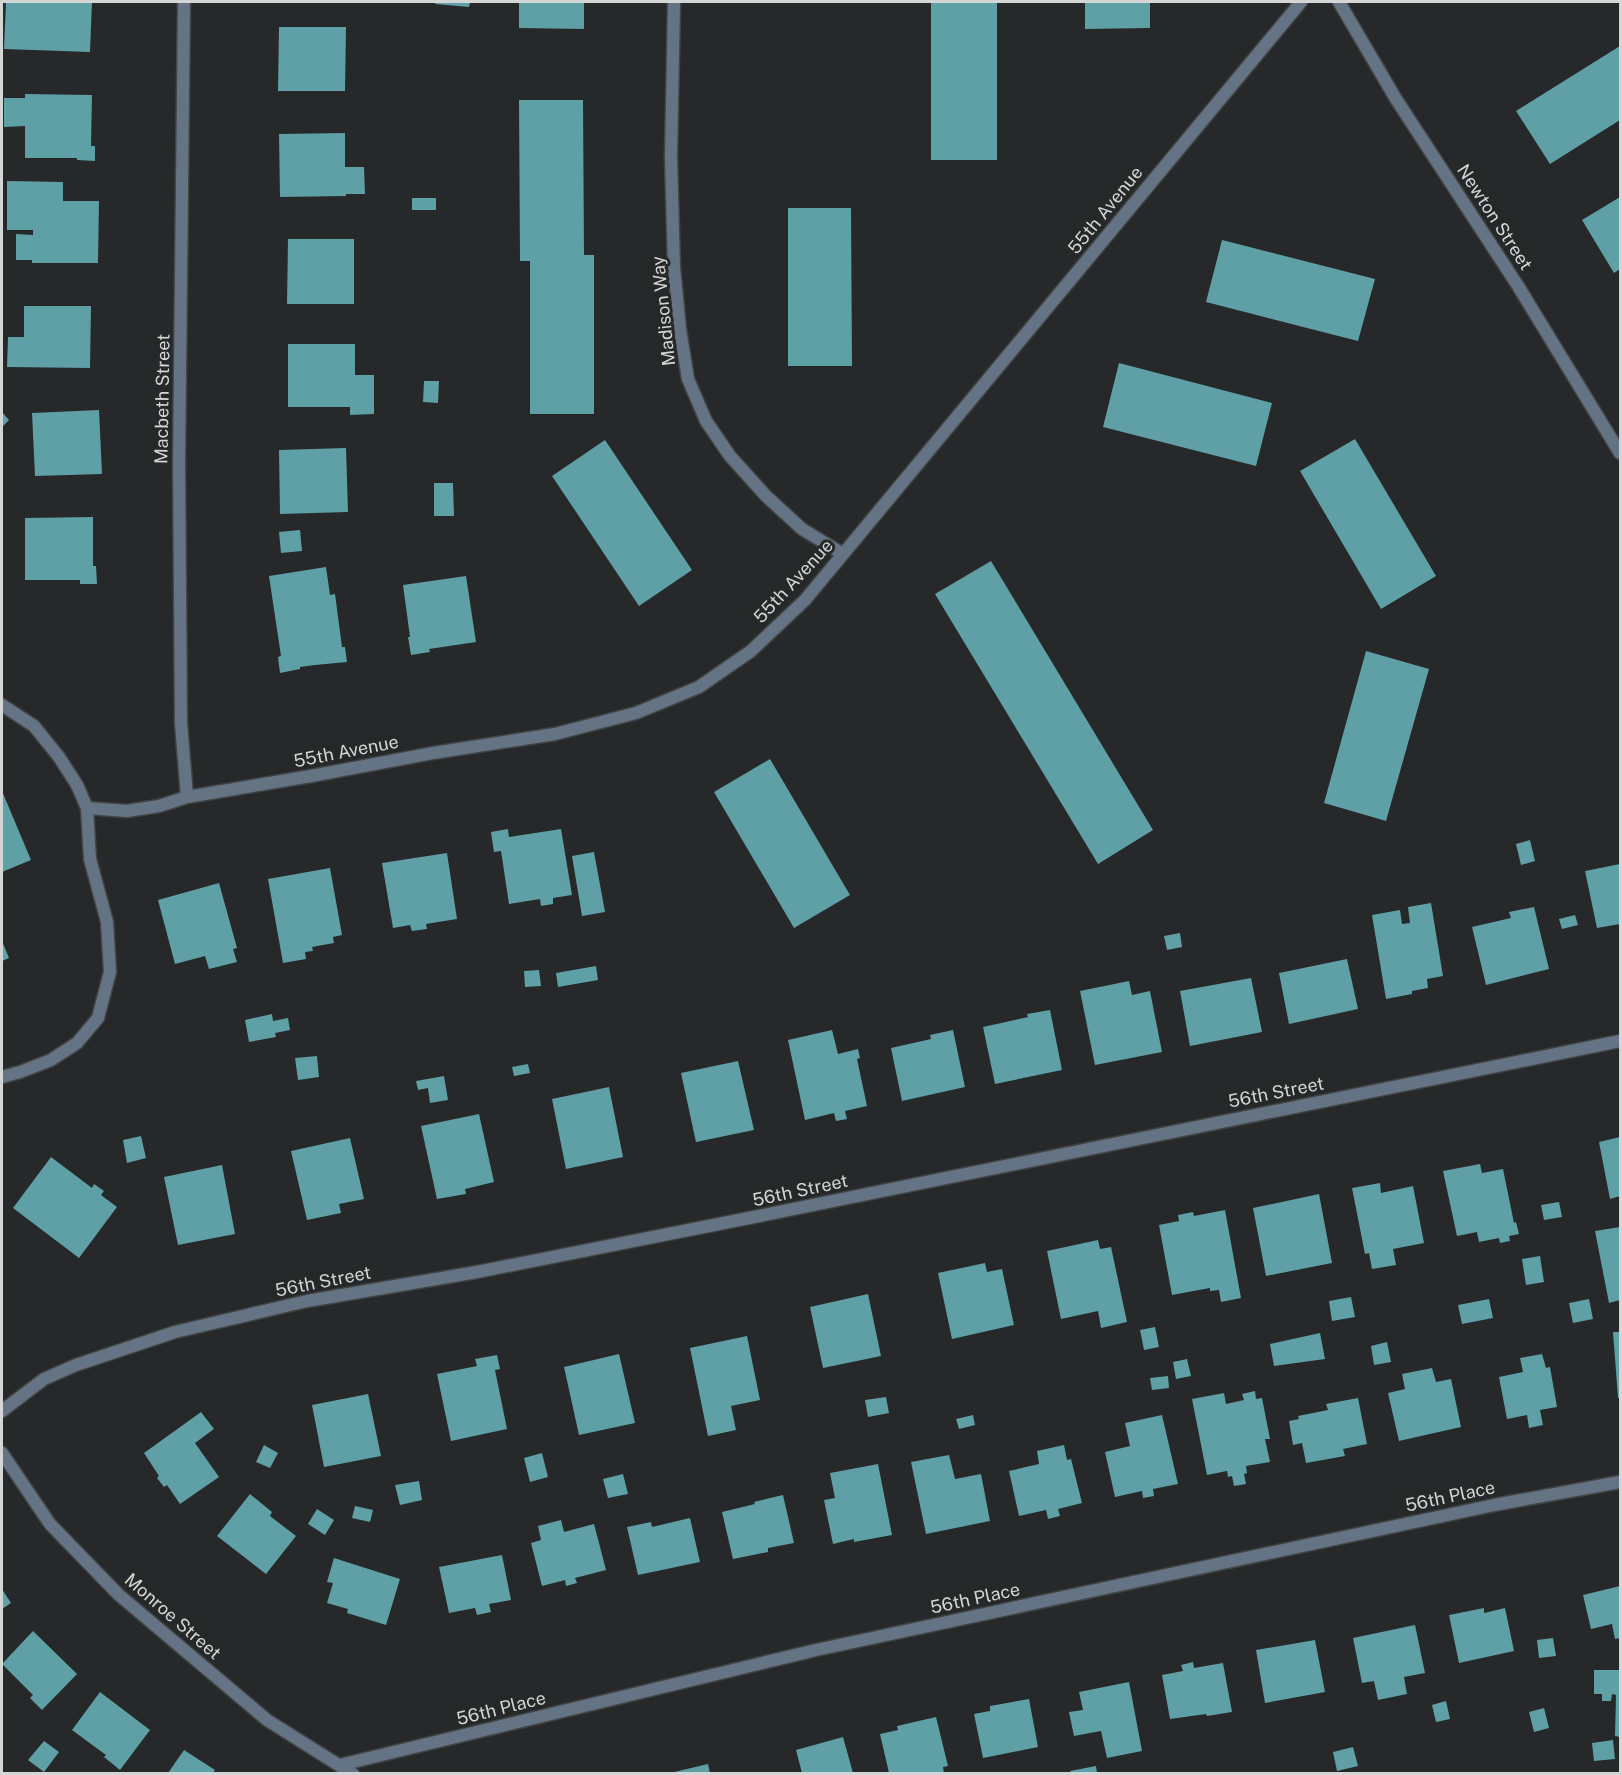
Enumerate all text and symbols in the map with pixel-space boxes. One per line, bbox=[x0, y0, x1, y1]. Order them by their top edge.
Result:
street label: Newton Street bbox=[1453, 160, 1537, 274]
street label: 55th Avenue bbox=[1063, 162, 1147, 258]
street label: Madison Way bbox=[647, 255, 679, 367]
street label: Macbeth Street bbox=[150, 334, 174, 464]
street label: 55th Avenue bbox=[749, 535, 837, 627]
street label: 55th Avenue bbox=[292, 731, 400, 771]
street label: 56th Street bbox=[1226, 1072, 1326, 1112]
street label: 56th Street bbox=[750, 1170, 850, 1210]
street label: 56th Street bbox=[273, 1261, 373, 1301]
street label: 56th Place bbox=[1403, 1476, 1497, 1516]
street label: Monroe Street bbox=[121, 1569, 225, 1663]
street label: 56th Place bbox=[928, 1578, 1022, 1618]
street label: 56th Place bbox=[454, 1687, 548, 1729]

